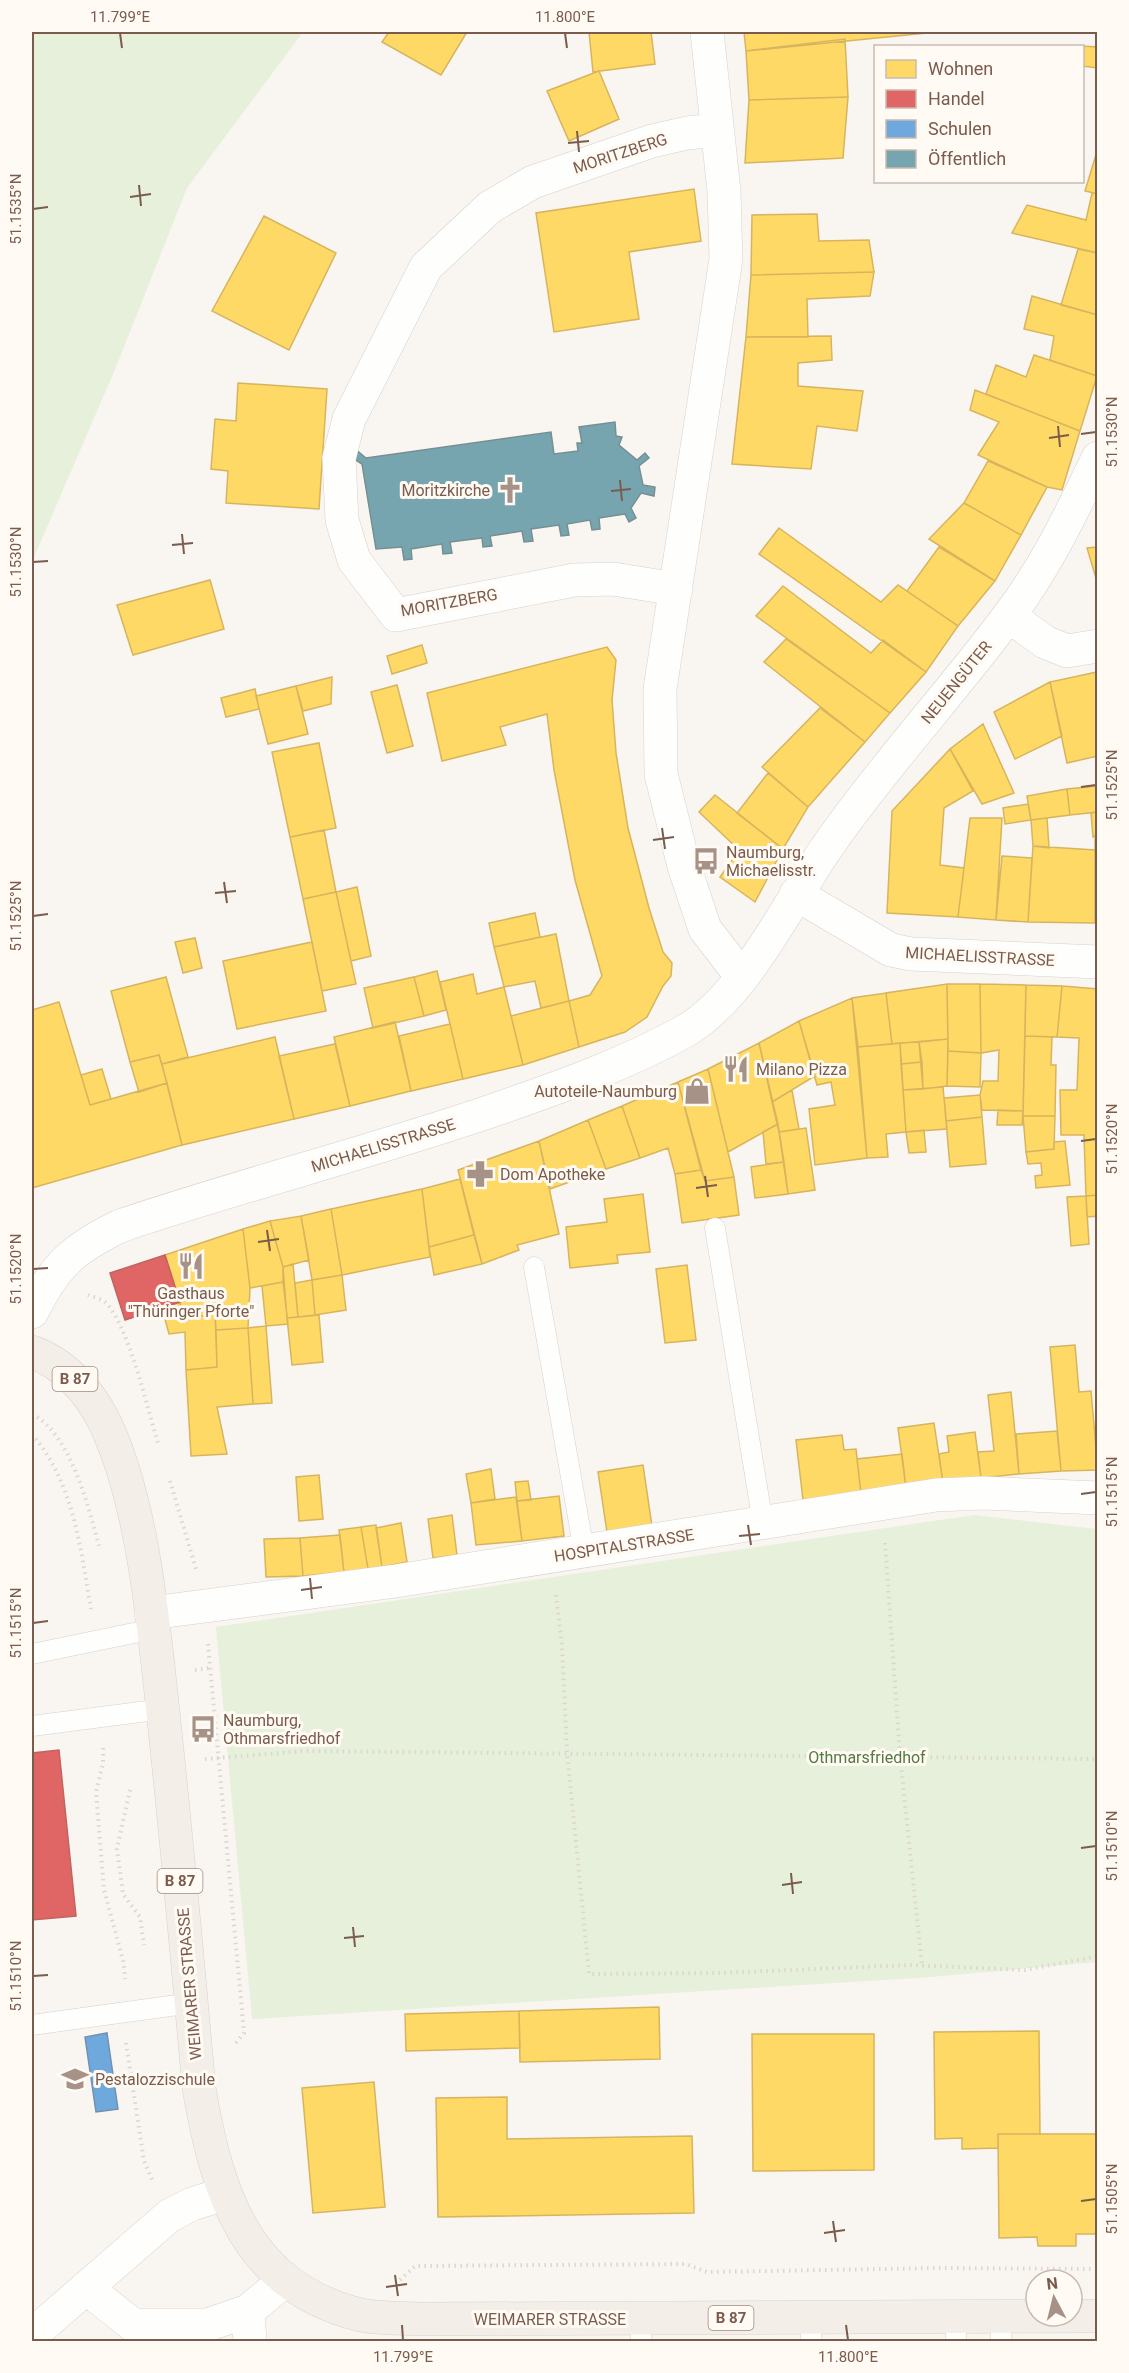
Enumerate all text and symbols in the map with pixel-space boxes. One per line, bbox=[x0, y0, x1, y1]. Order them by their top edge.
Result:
text: 11.799°E bbox=[90, 8, 151, 26]
text: 11.800°E bbox=[535, 8, 596, 26]
legend bbox=[874, 45, 1084, 183]
text: Wohnen bbox=[928, 58, 993, 79]
text: Handel bbox=[928, 88, 985, 109]
text: Schulen bbox=[928, 118, 992, 139]
street label: MORITZBERG bbox=[571, 129, 670, 178]
text: Öffentlich bbox=[928, 148, 1006, 169]
text: 51.1535°N bbox=[7, 174, 25, 244]
text: 51.1530°N bbox=[1103, 397, 1121, 467]
church icon: Moritzkirche bbox=[495, 475, 525, 505]
place label: Moritzkirche bbox=[401, 481, 490, 500]
text: 51.1530°N bbox=[7, 527, 25, 597]
street label: MORITZBERG bbox=[399, 585, 499, 620]
street label: NEUENGÜTER bbox=[917, 637, 996, 728]
text: 51.1525°N bbox=[1103, 750, 1121, 820]
place label: Naumburg, Michaelisstr. bbox=[726, 843, 816, 880]
bus stop icon: Naumburg, Michaelisstr. bbox=[691, 846, 721, 876]
text: 51.1525°N bbox=[7, 881, 25, 951]
street label: MICHAELISSTRASSE bbox=[905, 943, 1055, 970]
restaurant icon: Milano Pizza bbox=[721, 1054, 751, 1084]
place label: Milano Pizza bbox=[756, 1060, 847, 1079]
shop icon: Autoteile-Naumburg bbox=[682, 1076, 712, 1106]
place label: Autoteile-Naumburg bbox=[534, 1082, 677, 1101]
text: 51.1520°N bbox=[1103, 1104, 1121, 1174]
street label: MICHAELISSTRASSE bbox=[309, 1115, 458, 1176]
pharmacy icon: Dom Apotheke bbox=[465, 1159, 495, 1189]
place label: Dom Apotheke bbox=[500, 1165, 605, 1184]
text: 51.1520°N bbox=[7, 1234, 25, 1304]
restaurant icon: Gasthaus "Thüringer Pforte" bbox=[176, 1251, 206, 1281]
place label: Gasthaus "Thüringer Pforte" bbox=[128, 1284, 254, 1321]
road number: B 87 bbox=[52, 1367, 98, 1391]
text: 51.1515°N bbox=[1103, 1457, 1121, 1527]
street label: HOSPITALSTRASSE bbox=[553, 1525, 695, 1566]
text: 51.1515°N bbox=[7, 1588, 25, 1658]
place label: Naumburg, Othmarsfriedhof bbox=[223, 1711, 341, 1748]
bus stop icon: Naumburg, Othmarsfriedhof bbox=[188, 1714, 218, 1744]
park label: Othmarsfriedhof bbox=[808, 1748, 926, 1767]
text: 51.1510°N bbox=[1103, 1811, 1121, 1881]
road number: B 87 bbox=[158, 1869, 202, 1893]
street label: WEIMARER STRASSE bbox=[173, 1907, 206, 2061]
text: 51.1510°N bbox=[7, 1941, 25, 2011]
school or university icon: Pestalozzischule bbox=[60, 2064, 90, 2094]
place label: Pestalozzischule bbox=[95, 2070, 215, 2089]
text: 51.1505°N bbox=[1103, 2164, 1121, 2234]
north arrow bbox=[1024, 2268, 1084, 2328]
text: N bbox=[1045, 2273, 1059, 2294]
road number: B 87 bbox=[708, 2306, 754, 2330]
street label: WEIMARER STRASSE bbox=[474, 2310, 626, 2329]
text: 11.799°E bbox=[373, 2348, 434, 2366]
text: 11.800°E bbox=[818, 2348, 879, 2366]

